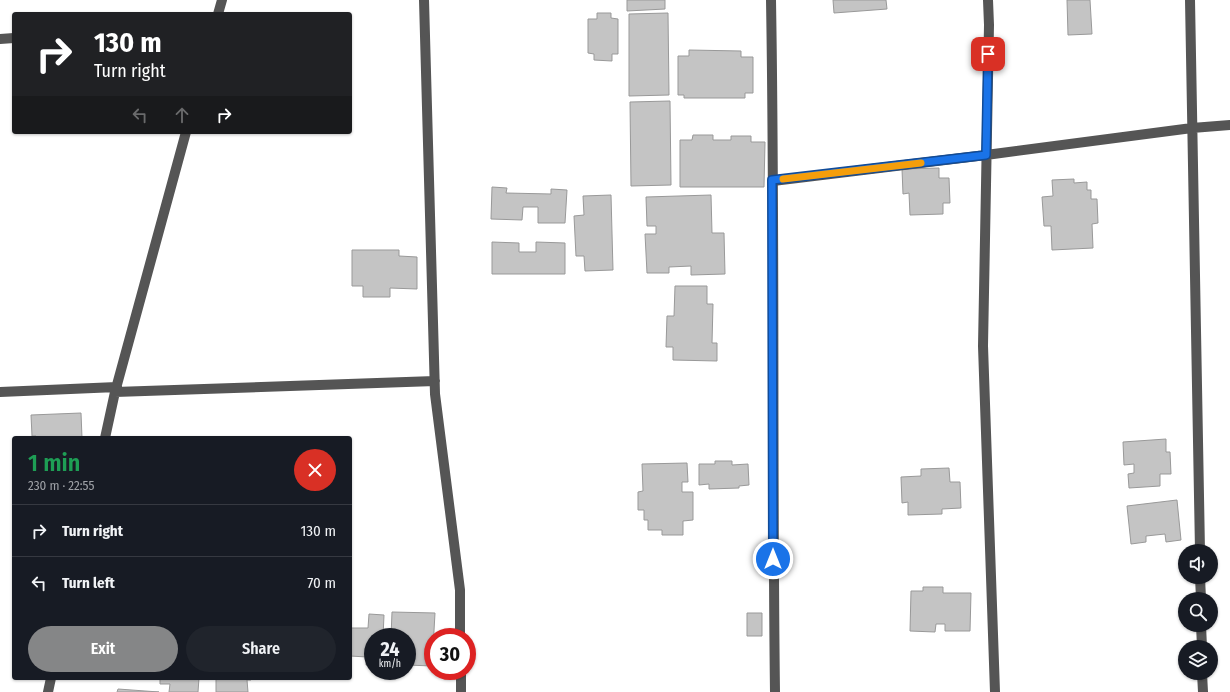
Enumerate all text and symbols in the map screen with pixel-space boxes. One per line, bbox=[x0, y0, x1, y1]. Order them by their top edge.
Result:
text: 130 m bbox=[94, 26, 162, 59]
icon: right bbox=[28, 28, 80, 80]
pin bbox=[971, 37, 1005, 71]
icon: arrive bbox=[977, 43, 999, 65]
text: Turn right bbox=[94, 60, 166, 82]
icon: left bbox=[129, 104, 151, 126]
icon: ahead bbox=[171, 104, 193, 126]
icon: right bbox=[213, 104, 235, 126]
text: 1 min bbox=[28, 449, 80, 477]
button: close bbox=[294, 449, 336, 491]
text: 230 m · 22:55 bbox=[28, 478, 94, 493]
icon: right bbox=[28, 520, 50, 542]
text: Turn right bbox=[62, 522, 123, 540]
text: 130 m bbox=[301, 522, 336, 540]
position arrow bbox=[752, 538, 794, 580]
map controls bbox=[1178, 544, 1218, 680]
button: sound bbox=[1178, 544, 1218, 584]
icon: left bbox=[28, 572, 50, 594]
text: Turn left bbox=[62, 574, 115, 592]
text: 70 m bbox=[307, 574, 336, 592]
button: search bbox=[1178, 592, 1218, 632]
button: Exit bbox=[28, 626, 178, 672]
button: Share bbox=[186, 626, 336, 672]
speed limit sign: 30 bbox=[424, 628, 476, 680]
text: 24 bbox=[380, 637, 400, 661]
button: layers bbox=[1178, 640, 1218, 680]
text: km/h bbox=[379, 658, 401, 670]

